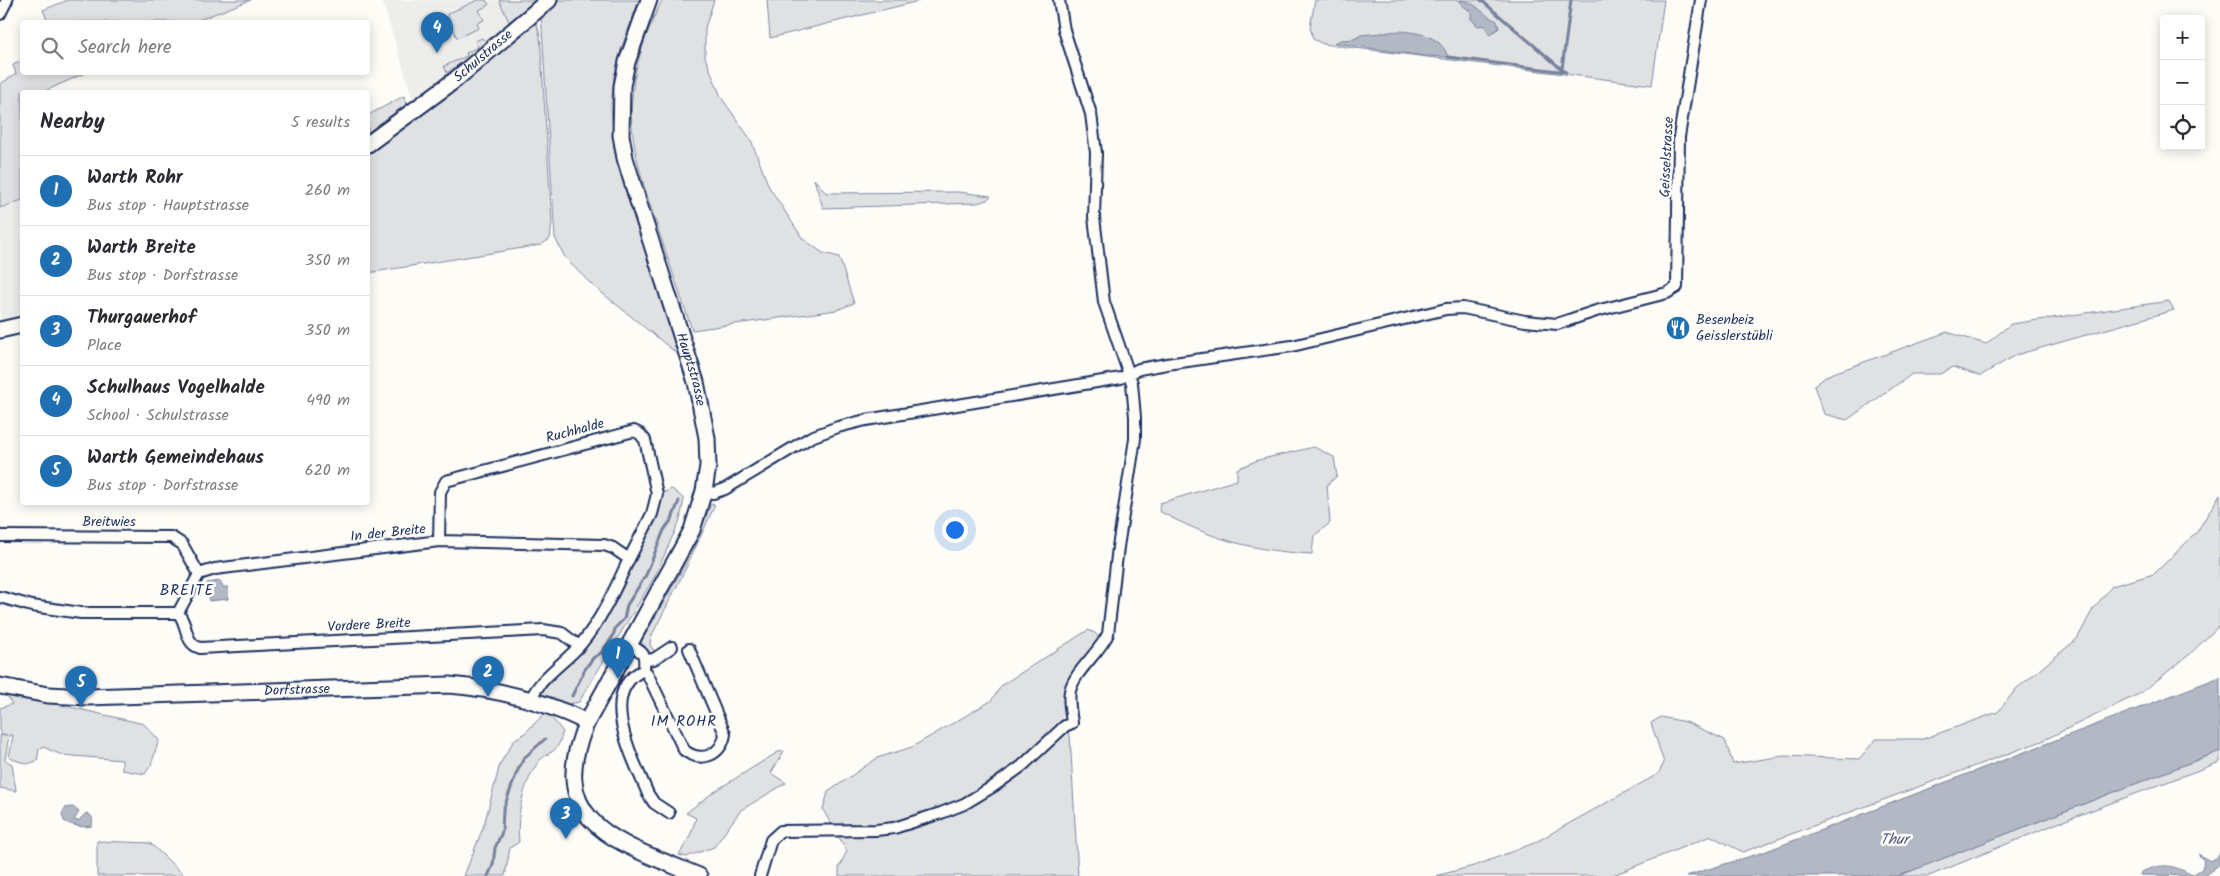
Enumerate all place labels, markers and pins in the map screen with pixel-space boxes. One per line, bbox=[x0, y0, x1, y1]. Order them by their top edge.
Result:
pin: 4 bbox=[421, 12, 453, 53]
place label: Besenbeiz Geisslerstübli bbox=[1696, 309, 1773, 347]
restaurant icon: Besenbeiz Geisslerstübli bbox=[1665, 315, 1691, 341]
pin: 1 bbox=[602, 638, 634, 679]
pin: 2 bbox=[472, 656, 504, 697]
pin: 5 bbox=[65, 666, 97, 707]
pin: 3 bbox=[550, 798, 582, 839]

